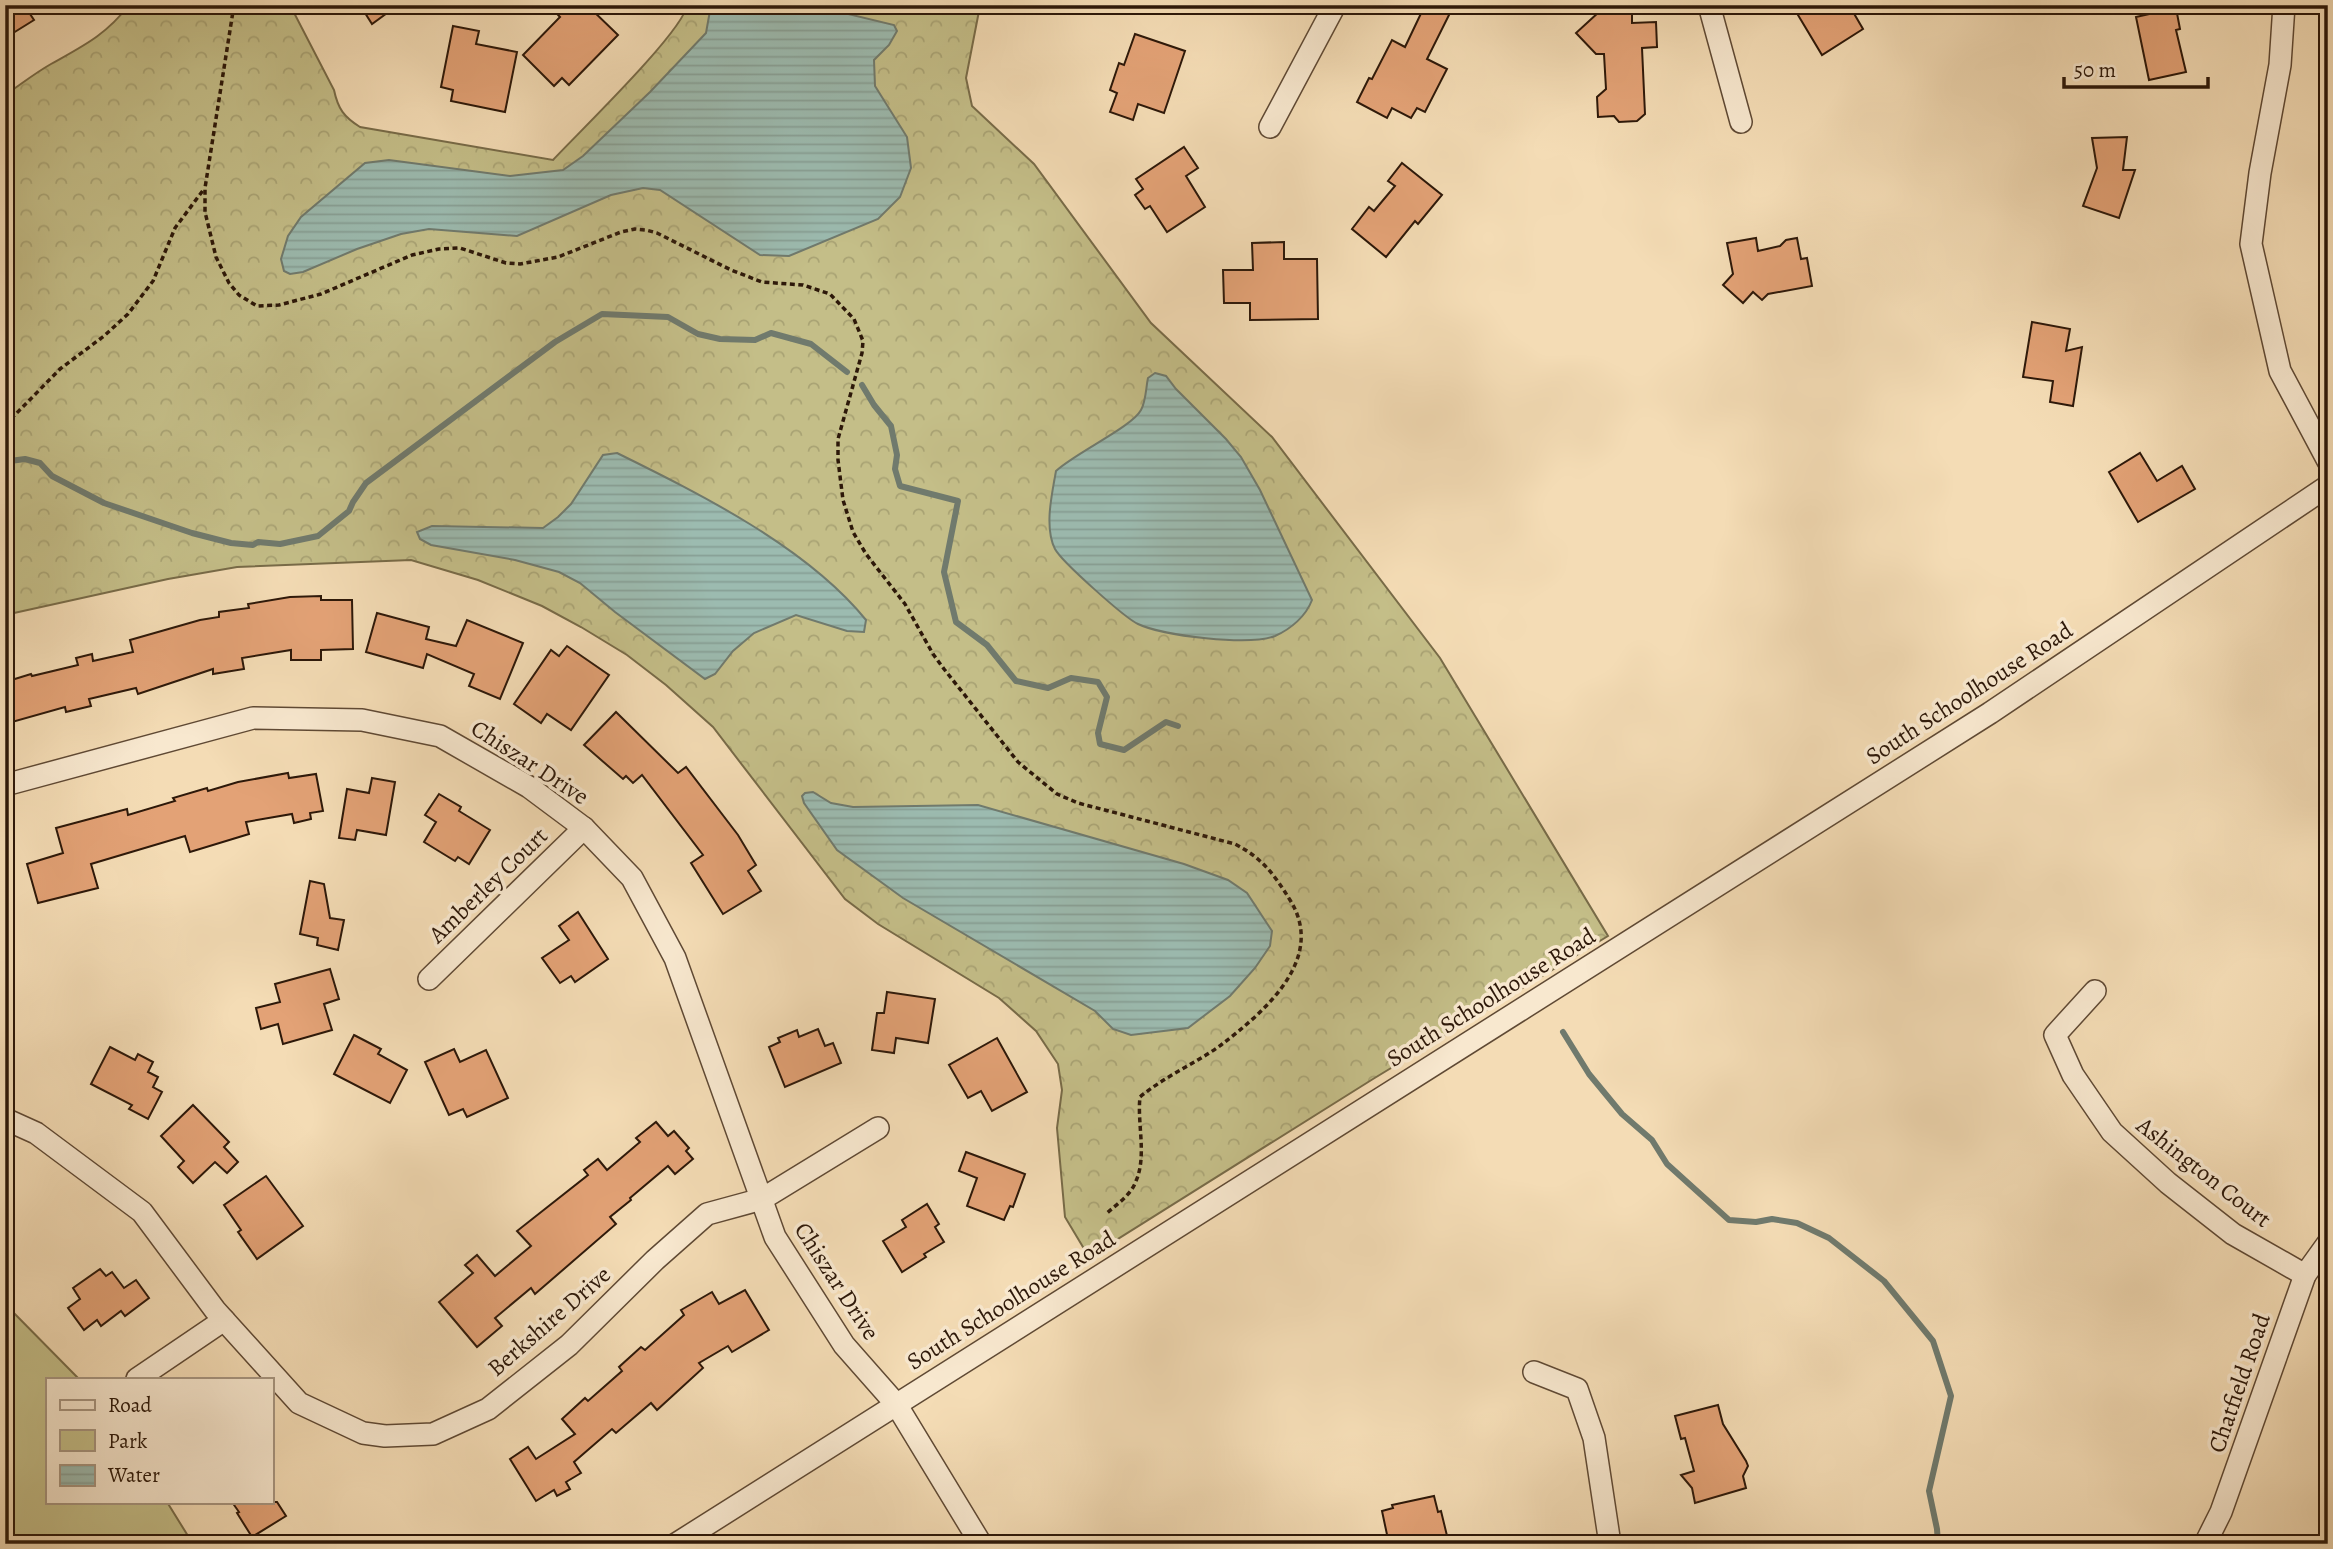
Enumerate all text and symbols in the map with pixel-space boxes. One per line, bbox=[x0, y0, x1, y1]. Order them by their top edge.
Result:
scale bar bbox=[2064, 46, 2207, 90]
text: 50 m bbox=[2074, 56, 2116, 84]
street label: South Schoolhouse Road bbox=[1859, 614, 2079, 772]
street label: Chiszar Drive bbox=[465, 712, 595, 812]
street label: Amberley Court bbox=[421, 820, 555, 951]
street label: South Schoolhouse Road bbox=[1381, 920, 1602, 1074]
street label: Ashington Court bbox=[2129, 1109, 2278, 1235]
street label: Chiszar Drive bbox=[787, 1216, 887, 1346]
street label: South Schoolhouse Road bbox=[901, 1223, 1122, 1377]
street label: Berkshire Drive bbox=[481, 1259, 617, 1383]
street label: Chatfield Road bbox=[2200, 1309, 2278, 1457]
legend bbox=[46, 1378, 273, 1504]
text: Road bbox=[108, 1391, 152, 1419]
text: Park bbox=[108, 1427, 148, 1455]
text: Water bbox=[107, 1461, 160, 1489]

